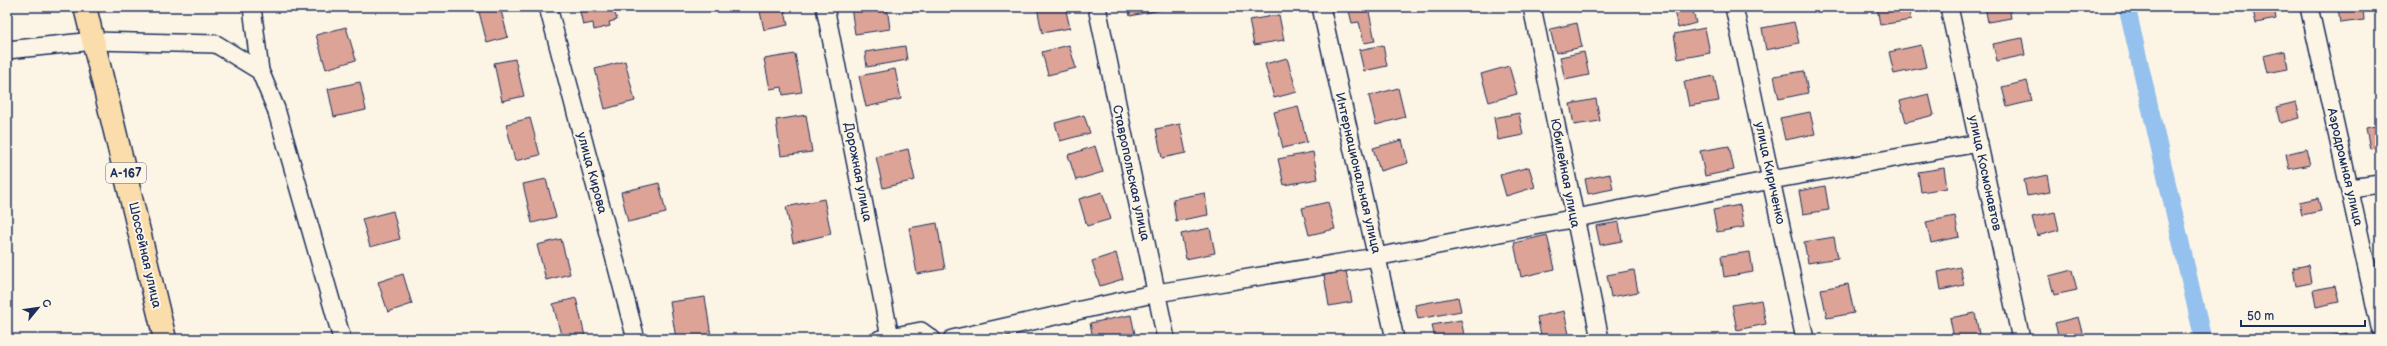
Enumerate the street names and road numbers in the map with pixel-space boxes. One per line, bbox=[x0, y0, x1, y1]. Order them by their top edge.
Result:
street label: Интернациональная улица bbox=[1332, 91, 1384, 255]
street label: Ставропольская улица bbox=[1109, 104, 1153, 243]
street label: Аэродромная улица bbox=[2323, 105, 2366, 228]
street label: улица Космонавтов bbox=[1965, 114, 2005, 232]
street label: Юбилейная улица bbox=[1547, 117, 1583, 229]
street label: улица Кириченко bbox=[1751, 120, 1789, 226]
street label: Дорожная улица bbox=[841, 121, 876, 223]
street label: улица Кирова bbox=[573, 130, 611, 216]
road number: А-167 bbox=[106, 163, 146, 183]
street label: Шоссейная улица bbox=[125, 200, 165, 310]

